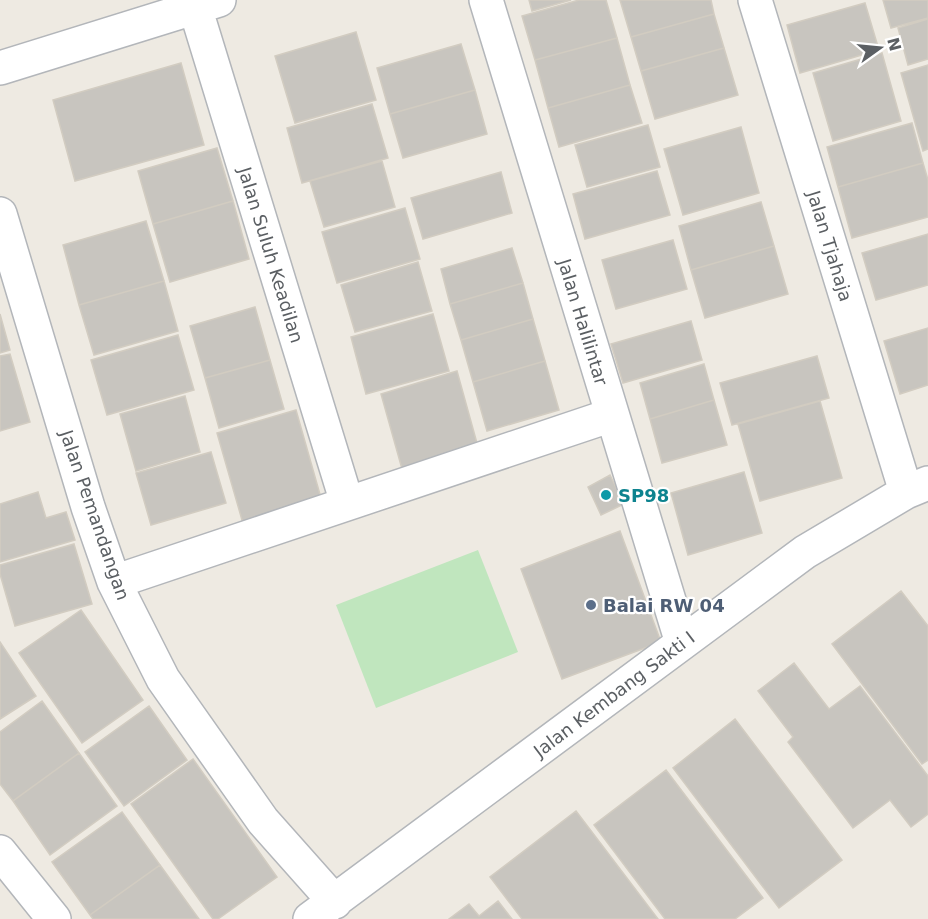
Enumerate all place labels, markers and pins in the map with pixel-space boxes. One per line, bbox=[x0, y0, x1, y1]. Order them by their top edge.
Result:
place label: SP98 bbox=[618, 485, 669, 506]
marker: SP98 bbox=[599, 488, 613, 502]
place label: Balai RW 04 bbox=[603, 595, 725, 616]
marker: Balai RW 04 bbox=[584, 598, 598, 612]

